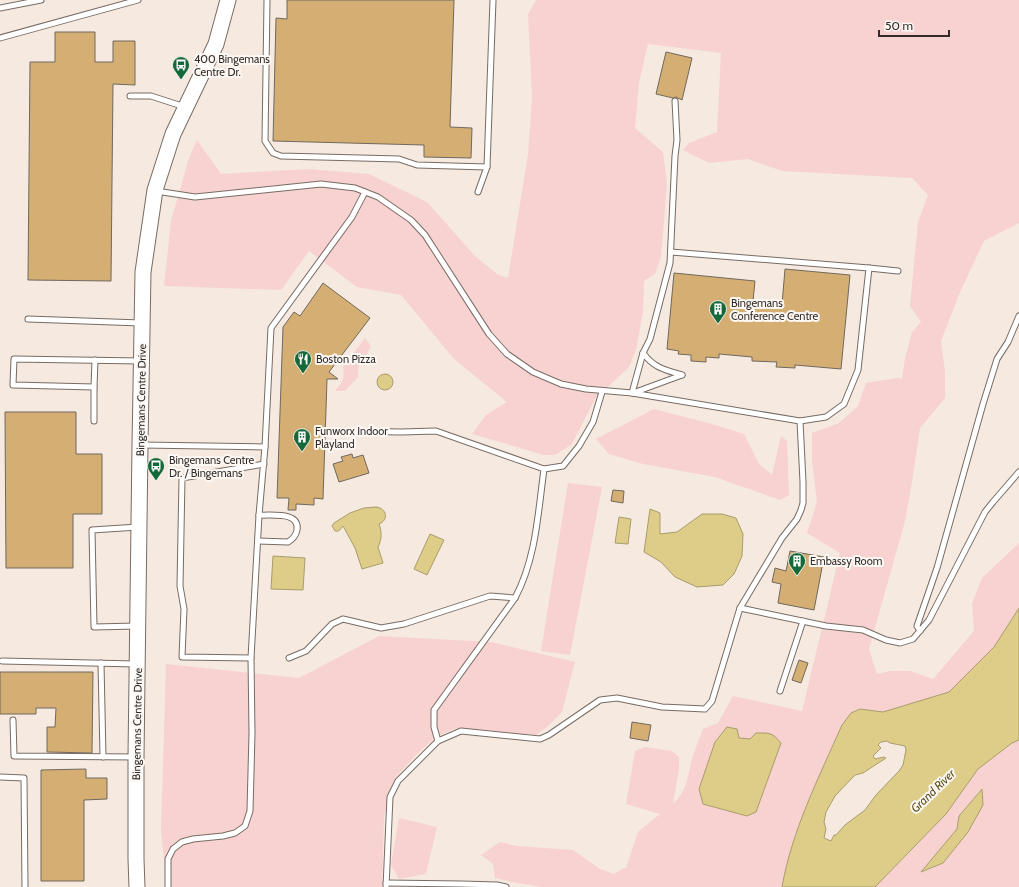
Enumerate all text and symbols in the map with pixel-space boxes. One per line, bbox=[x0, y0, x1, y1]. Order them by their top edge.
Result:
scale bar bbox=[879, 12, 949, 38]
text: 50 m bbox=[885, 18, 913, 33]
place label: 400 Bingemans Centre Dr. bbox=[194, 52, 270, 79]
bus stop icon: 400 Bingemans Centre Dr. bbox=[171, 55, 191, 80]
place label: Bingemans Conference Centre bbox=[731, 296, 818, 323]
building icon: Bingemans Conference Centre bbox=[708, 299, 728, 324]
street label: Bingemans Centre Drive bbox=[133, 343, 149, 456]
restaurant icon: Boston Pizza bbox=[293, 349, 313, 374]
place label: Boston Pizza bbox=[316, 352, 376, 366]
place label: Funworx Indoor Playland bbox=[315, 424, 388, 451]
building icon: Funworx Indoor Playland bbox=[292, 427, 312, 452]
place label: Bingemans Centre Dr. / Bingemans bbox=[169, 453, 255, 480]
bus stop icon: Bingemans Centre Dr. / Bingemans bbox=[146, 456, 166, 481]
building icon: Embassy Room bbox=[787, 551, 807, 576]
place label: Embassy Room bbox=[810, 554, 883, 568]
street label: Bingemans Centre Drive bbox=[129, 667, 145, 780]
water label: Grand River bbox=[907, 765, 959, 815]

